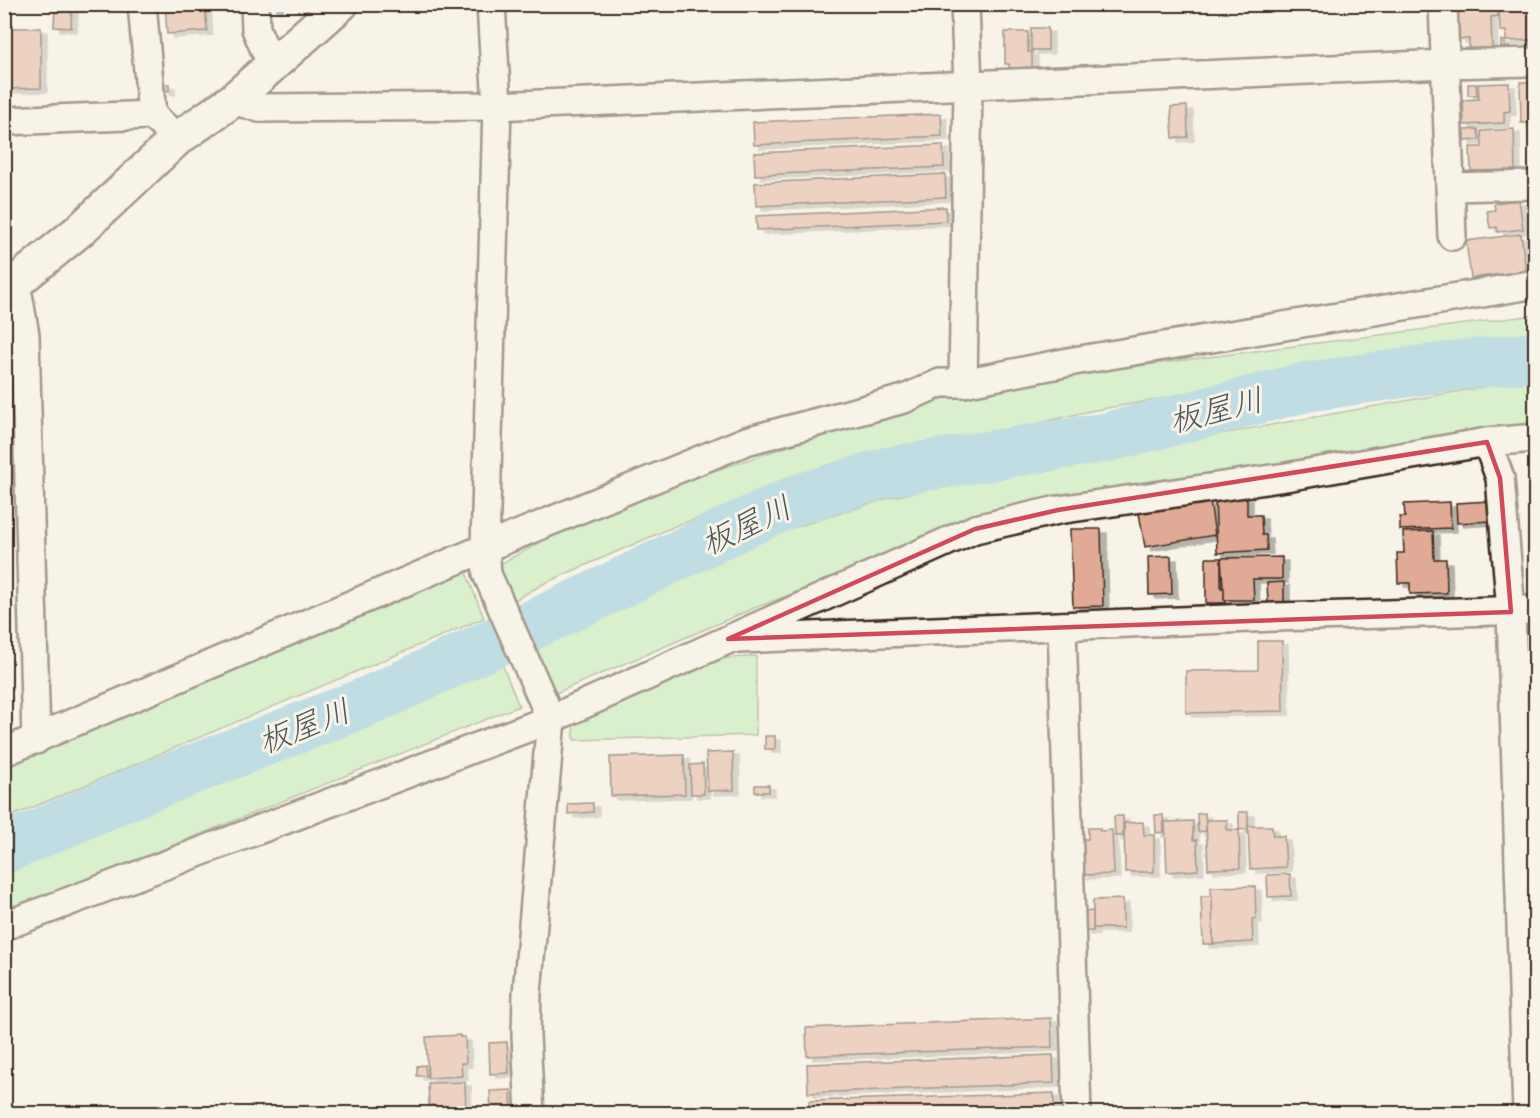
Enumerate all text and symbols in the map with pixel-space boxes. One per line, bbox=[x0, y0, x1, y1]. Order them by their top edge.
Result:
water label: 板屋川 bbox=[1165, 379, 1268, 442]
water label: 板屋川 bbox=[694, 487, 798, 564]
water label: 板屋川 bbox=[252, 690, 356, 763]

